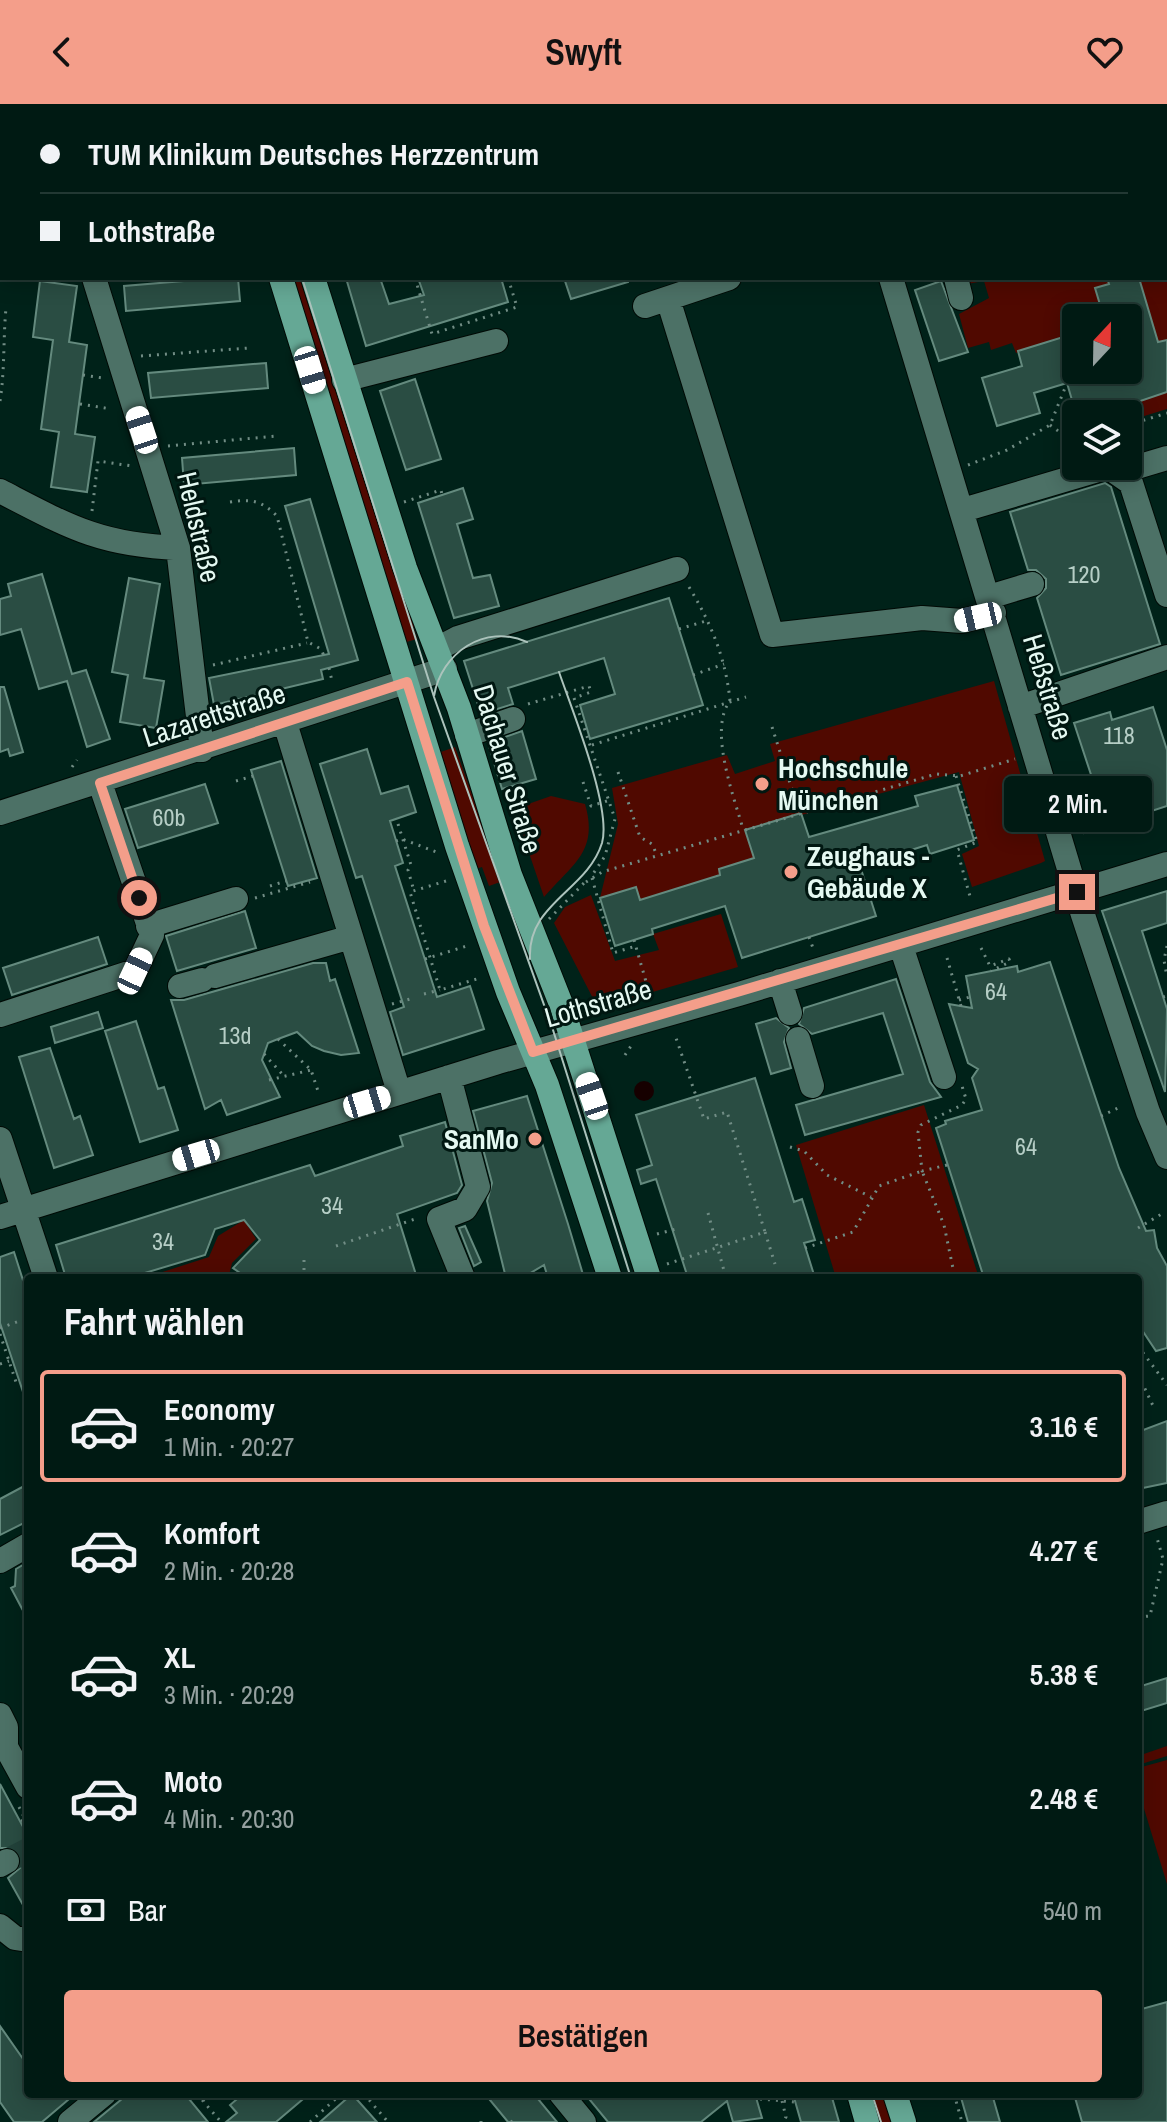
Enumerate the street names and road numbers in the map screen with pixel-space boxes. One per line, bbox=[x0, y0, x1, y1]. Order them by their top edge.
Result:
street label: Heldstraße bbox=[168, 468, 230, 586]
street label: Heßstraße bbox=[1014, 630, 1082, 744]
street label: Lazarettstraße bbox=[138, 674, 290, 756]
street label: Dachauer Straße bbox=[464, 680, 552, 858]
street label: Lothstraße bbox=[540, 970, 656, 1036]

